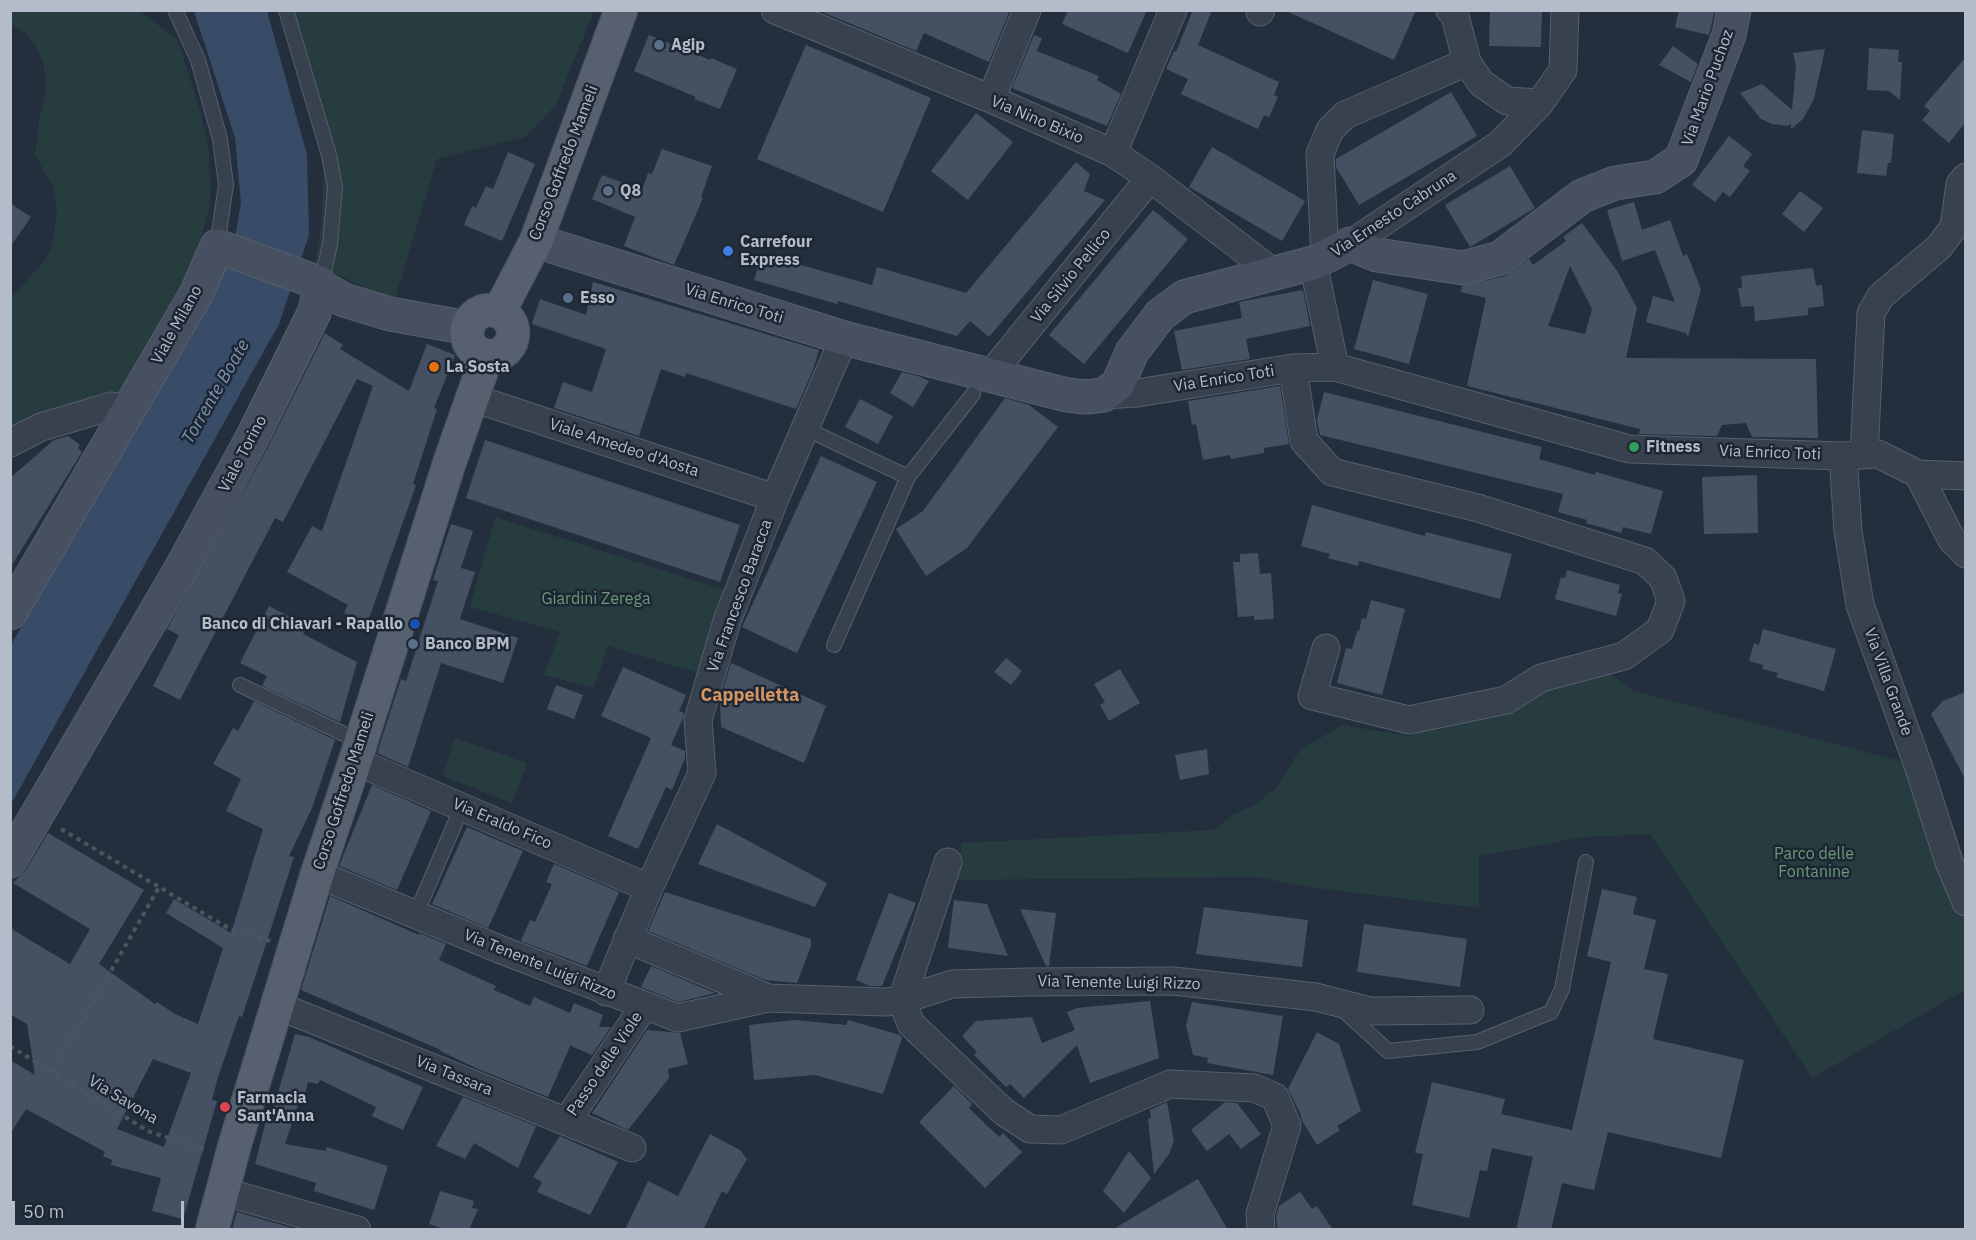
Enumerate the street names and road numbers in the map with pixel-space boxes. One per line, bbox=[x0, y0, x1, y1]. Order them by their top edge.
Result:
street label: Via Mario Puchoz bbox=[1678, 27, 1738, 149]
street label: Corso Goffredo Mameli bbox=[525, 83, 603, 243]
street label: Via Nino Bixio bbox=[988, 92, 1086, 148]
street label: Via Ernesto Cabruna bbox=[1328, 166, 1460, 262]
street label: Via Silvio Pellico bbox=[1027, 225, 1115, 327]
street label: Via Enrico Toti bbox=[683, 280, 785, 328]
street label: Viale Milano bbox=[147, 282, 207, 368]
street label: Via Enrico Toti bbox=[1172, 362, 1276, 396]
street label: Viale Torino bbox=[215, 412, 271, 496]
street label: Viale Amedeo d'Aosta bbox=[547, 415, 701, 481]
street label: Via Enrico Toti bbox=[1719, 442, 1821, 464]
street label: Via Francesco Baracca bbox=[703, 517, 777, 675]
street label: Via Villa Grande bbox=[1860, 625, 1916, 739]
street label: Corso Goffredo Mameli bbox=[309, 710, 379, 872]
street label: Via Eraldo Fico bbox=[449, 794, 555, 854]
street label: Via Tenente Luigi Rizzo bbox=[461, 926, 619, 1004]
street label: Via Tenente Luigi Rizzo bbox=[1037, 972, 1201, 994]
street label: Passo delle Viole bbox=[563, 1008, 647, 1120]
street label: Via Tassara bbox=[413, 1052, 495, 1100]
street label: Via Savona bbox=[85, 1072, 161, 1128]

